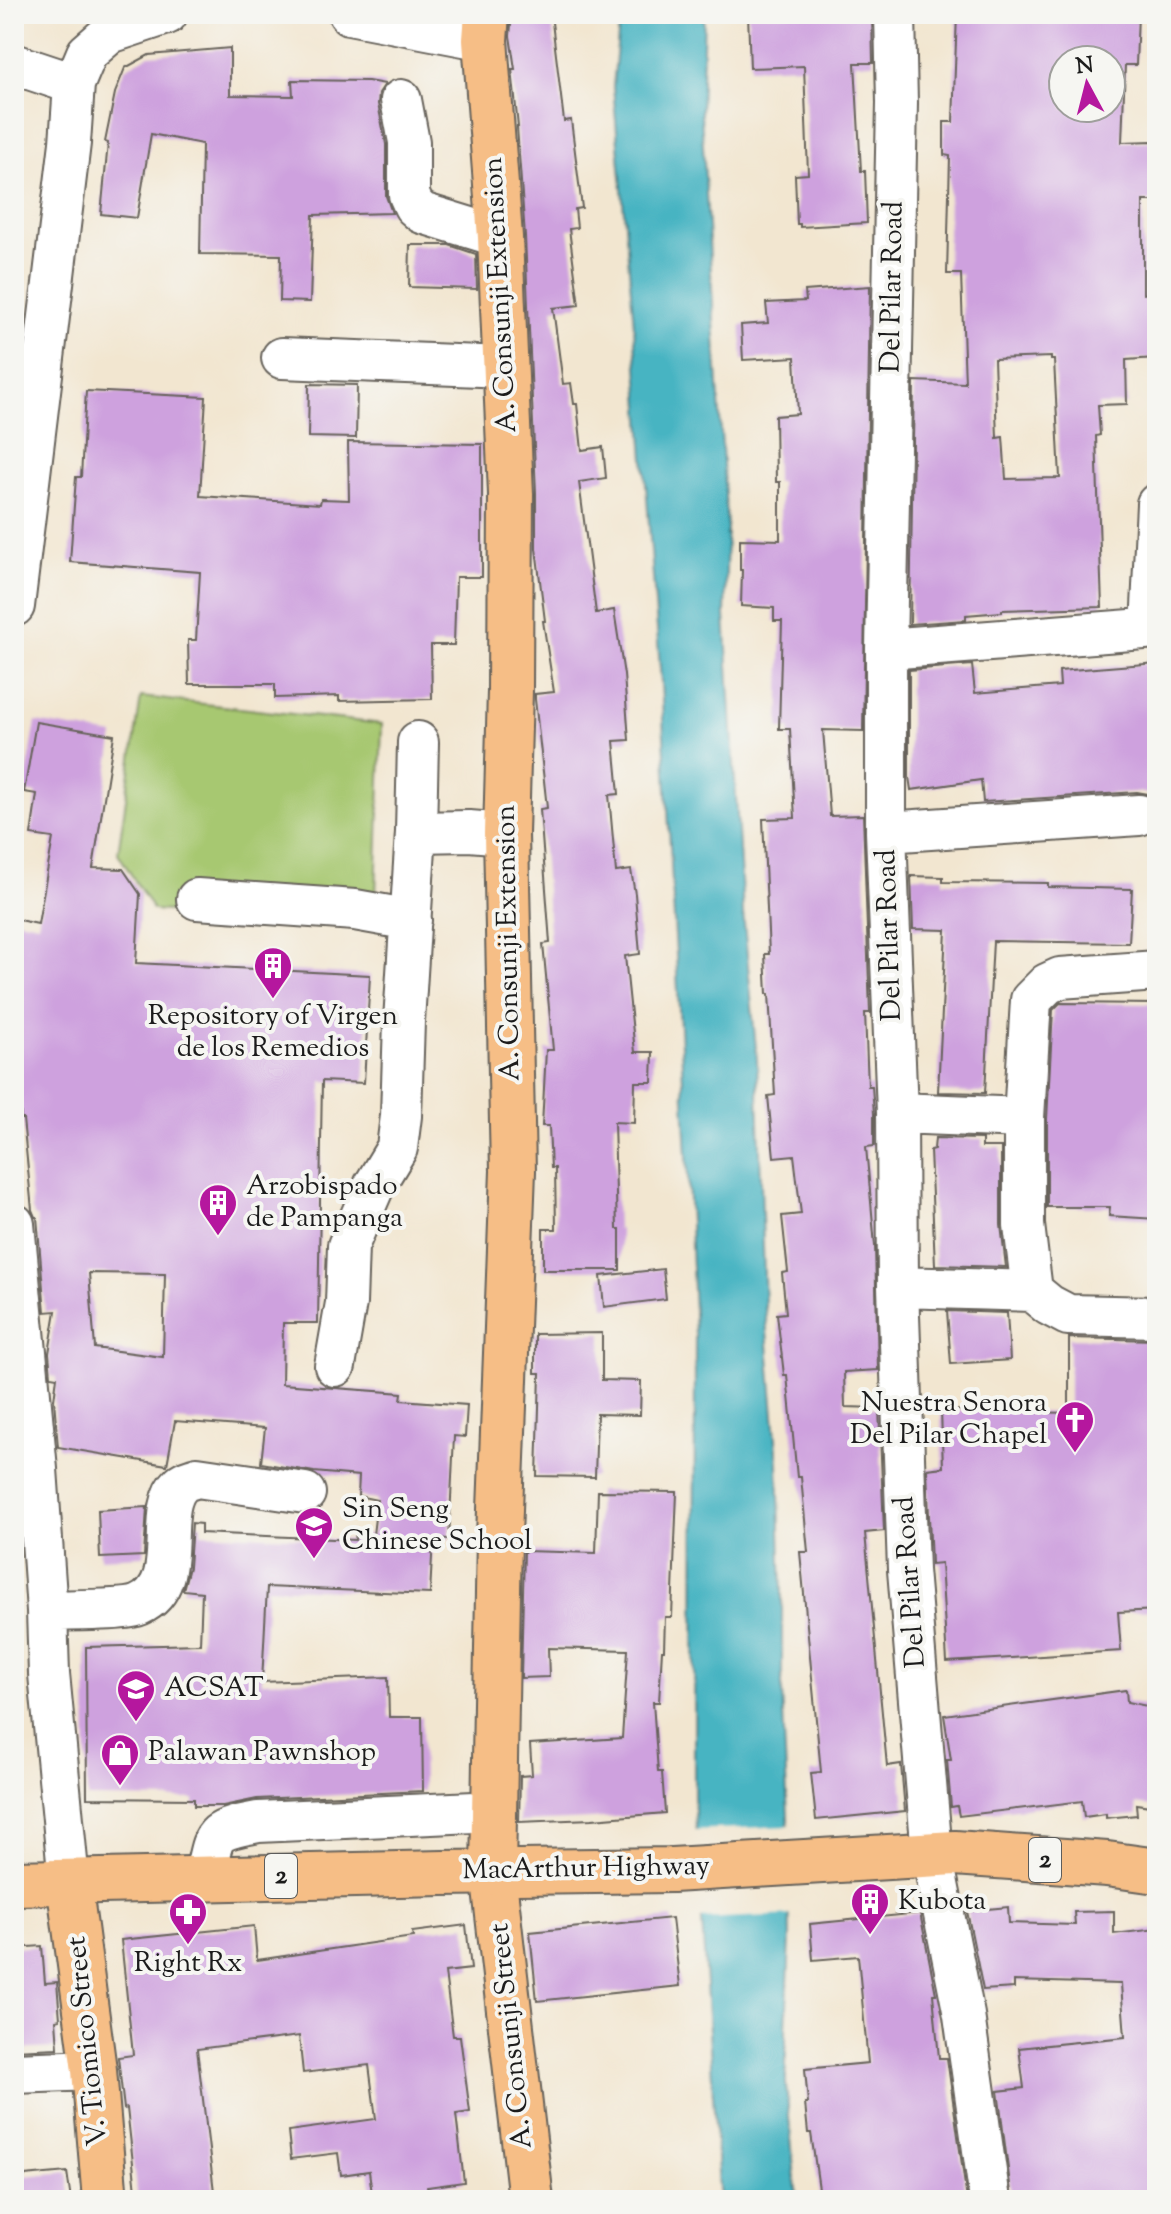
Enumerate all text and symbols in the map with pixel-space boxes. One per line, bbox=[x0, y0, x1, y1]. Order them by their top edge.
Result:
north arrow bbox=[1047, 44, 1127, 124]
text: N bbox=[1074, 50, 1096, 84]
street label: A. Consunji Extension bbox=[474, 156, 528, 434]
street label: Del Pilar Road bbox=[872, 201, 915, 373]
street label: A. Consunji Extension bbox=[487, 805, 531, 1081]
street label: Del Pilar Road bbox=[867, 848, 913, 1022]
building icon: Repository of Virgen de los Remedios bbox=[252, 945, 294, 1000]
place label: Repository of Virgen de los Remedios bbox=[148, 997, 398, 1069]
place label: Arzobispado de Pampanga bbox=[246, 1167, 403, 1239]
building icon: Arzobispado de Pampanga bbox=[197, 1182, 239, 1237]
place label: Nuestra Senora Del Pilar Chapel bbox=[850, 1384, 1047, 1456]
church icon: Nuestra Senora Del Pilar Chapel bbox=[1054, 1399, 1096, 1454]
place label: Sin Seng Chinese School bbox=[342, 1490, 532, 1562]
street label: Del Pilar Road bbox=[885, 1495, 937, 1669]
school or university icon: Sin Seng Chinese School bbox=[293, 1505, 335, 1560]
school or university icon: ACSAT bbox=[115, 1668, 157, 1723]
place label: ACSAT bbox=[164, 1669, 264, 1709]
shop icon: Palawan Pawnshop bbox=[99, 1732, 141, 1787]
place label: Palawan Pawnshop bbox=[148, 1733, 376, 1773]
road number: 2 bbox=[1029, 1838, 1061, 1882]
street label: MacArthur Highway bbox=[462, 1847, 710, 1891]
road number: 2 bbox=[265, 1854, 297, 1898]
building icon: Kubota bbox=[849, 1881, 891, 1936]
place label: Kubota bbox=[898, 1882, 986, 1922]
pharmacy icon: Right Rx bbox=[167, 1891, 209, 1946]
street label: A. Consunji Street bbox=[480, 1921, 544, 2151]
street label: V. Tiomico Street bbox=[57, 1934, 119, 2148]
place label: Right Rx bbox=[134, 1944, 242, 1984]

